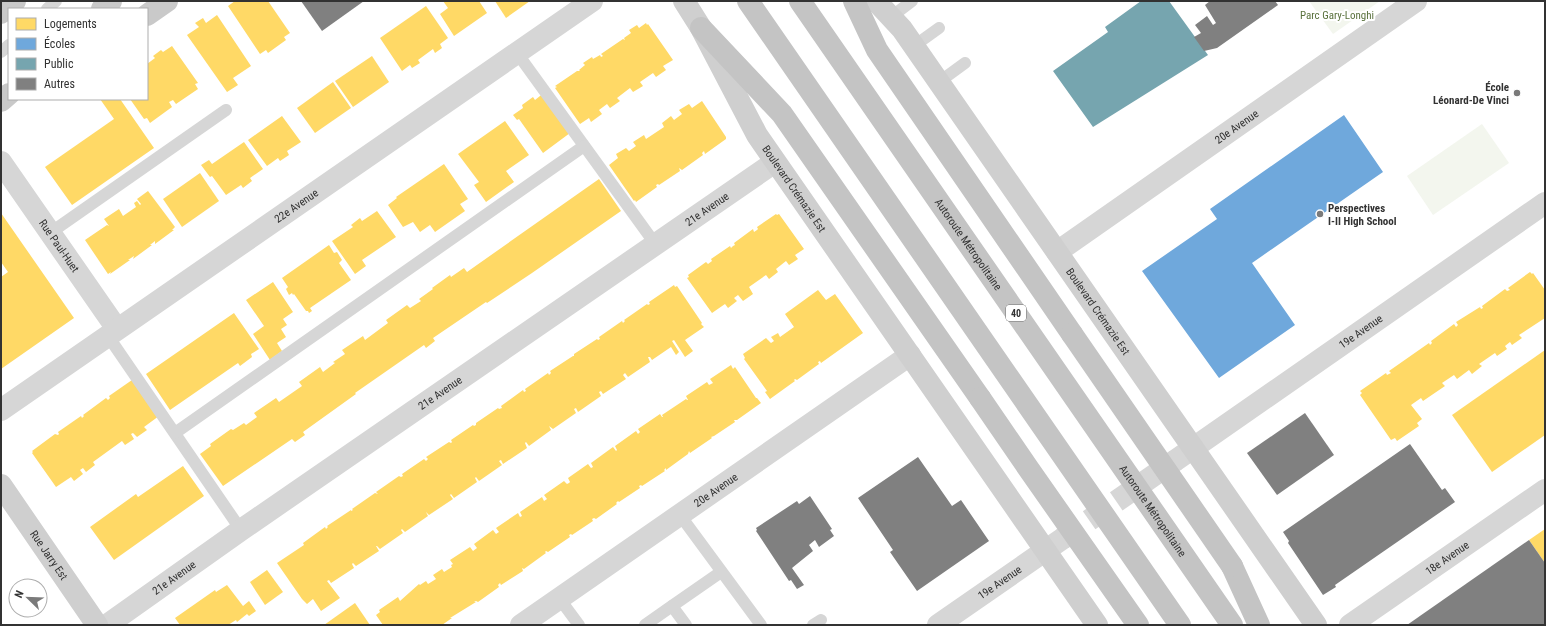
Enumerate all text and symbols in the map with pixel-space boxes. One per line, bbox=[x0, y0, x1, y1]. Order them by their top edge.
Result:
legend bbox=[8, 8, 148, 100]
park label: Parc Gary-Longhi bbox=[1300, 9, 1374, 22]
text: Logements bbox=[44, 17, 97, 31]
text: Écoles bbox=[44, 36, 75, 51]
text: Public bbox=[44, 57, 74, 71]
text: Autres bbox=[44, 77, 75, 91]
place label: École Léonard-De Vinci bbox=[1433, 81, 1509, 107]
marker: École Léonard-De Vinci bbox=[1512, 88, 1522, 98]
street label: 20e Avenue bbox=[1212, 107, 1261, 146]
street label: Boulevard Crémazie Est bbox=[760, 143, 829, 235]
street label: 22e Avenue bbox=[272, 186, 321, 225]
street label: 21e Avenue bbox=[682, 189, 731, 229]
street label: Autoroute Métropolitaine bbox=[932, 196, 1005, 293]
place label: Perspectives I-II High School bbox=[1328, 202, 1397, 228]
marker: Perspectives I-II High School bbox=[1315, 209, 1325, 219]
street label: Rue Paul-Huet bbox=[36, 217, 82, 275]
street label: Boulevard Crémazie Est bbox=[1063, 265, 1133, 357]
road number: 40 bbox=[1006, 305, 1026, 321]
street label: 19e Avenue bbox=[1336, 312, 1385, 351]
street label: 21e Avenue bbox=[416, 373, 464, 412]
street label: Autoroute Métropolitaine bbox=[1117, 462, 1189, 559]
street label: 20e Avenue bbox=[691, 470, 740, 510]
street label: Rue Jarry Est bbox=[28, 528, 71, 582]
street label: 18e Avenue bbox=[1423, 538, 1471, 577]
street label: 21e Avenue bbox=[150, 558, 198, 597]
street label: 19e Avenue bbox=[975, 563, 1024, 602]
north arrow bbox=[8, 578, 48, 618]
text: N bbox=[12, 588, 27, 600]

